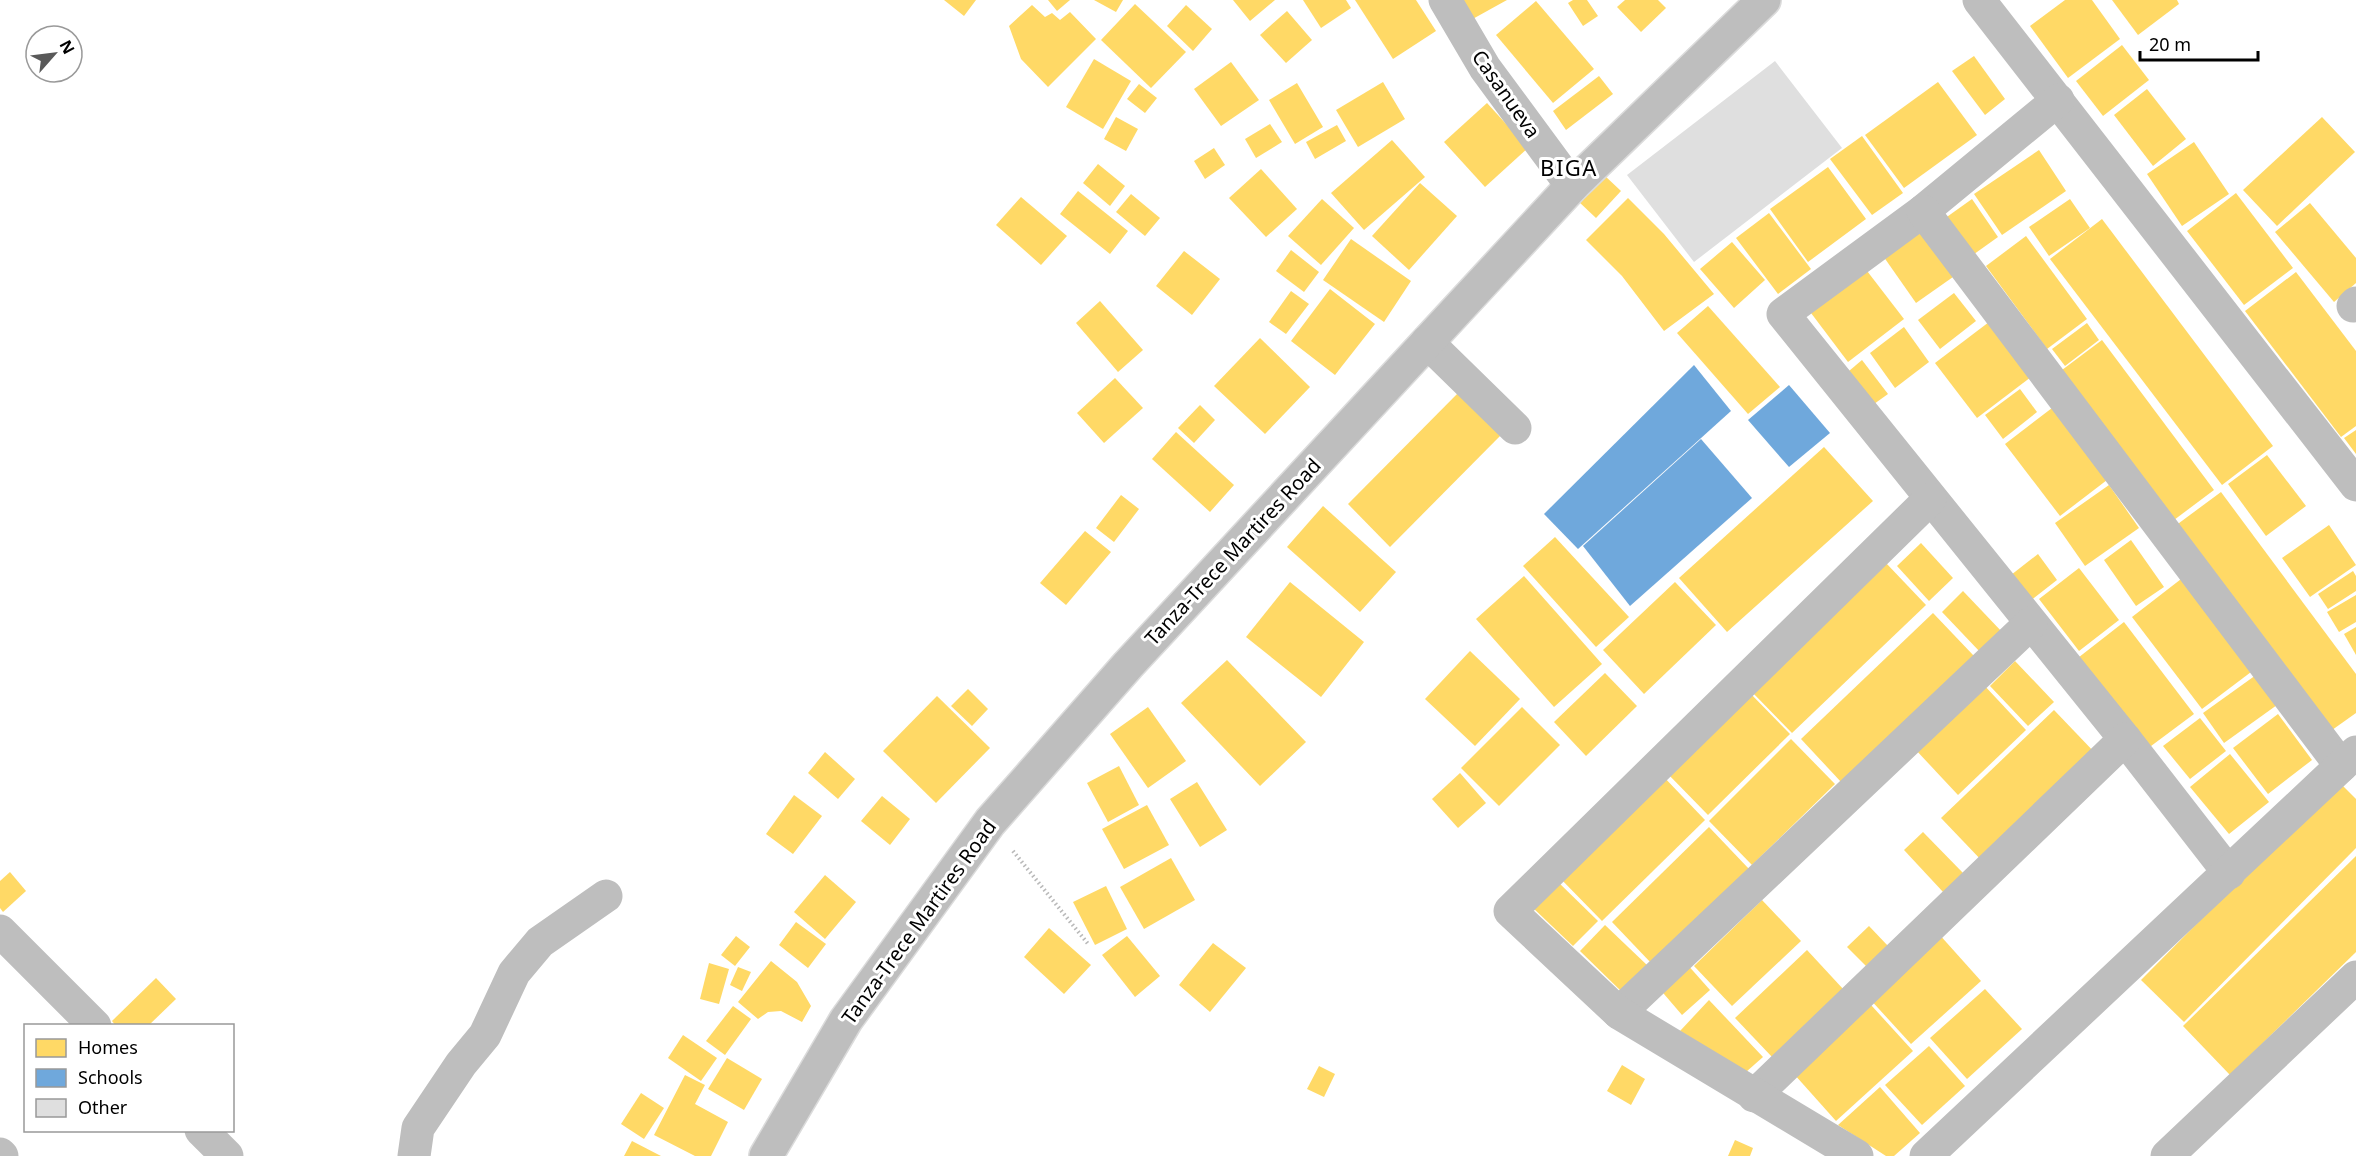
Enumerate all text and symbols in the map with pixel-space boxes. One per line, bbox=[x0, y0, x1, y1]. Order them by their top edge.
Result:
north arrow bbox=[24, 24, 84, 84]
scale bar bbox=[2140, 24, 2258, 62]
text: 20 m bbox=[2149, 32, 2191, 56]
text: N bbox=[54, 36, 80, 58]
street label: Casanueva bbox=[1466, 44, 1547, 143]
district label: BIGA bbox=[1540, 152, 1598, 182]
street label: Tanza-Trece Martires Road bbox=[1139, 452, 1327, 651]
street label: Tanza-Trece Martires Road bbox=[835, 814, 1002, 1029]
legend bbox=[24, 1024, 234, 1132]
text: Homes bbox=[78, 1035, 138, 1059]
text: Schools bbox=[78, 1065, 143, 1089]
text: Other bbox=[78, 1095, 128, 1119]

